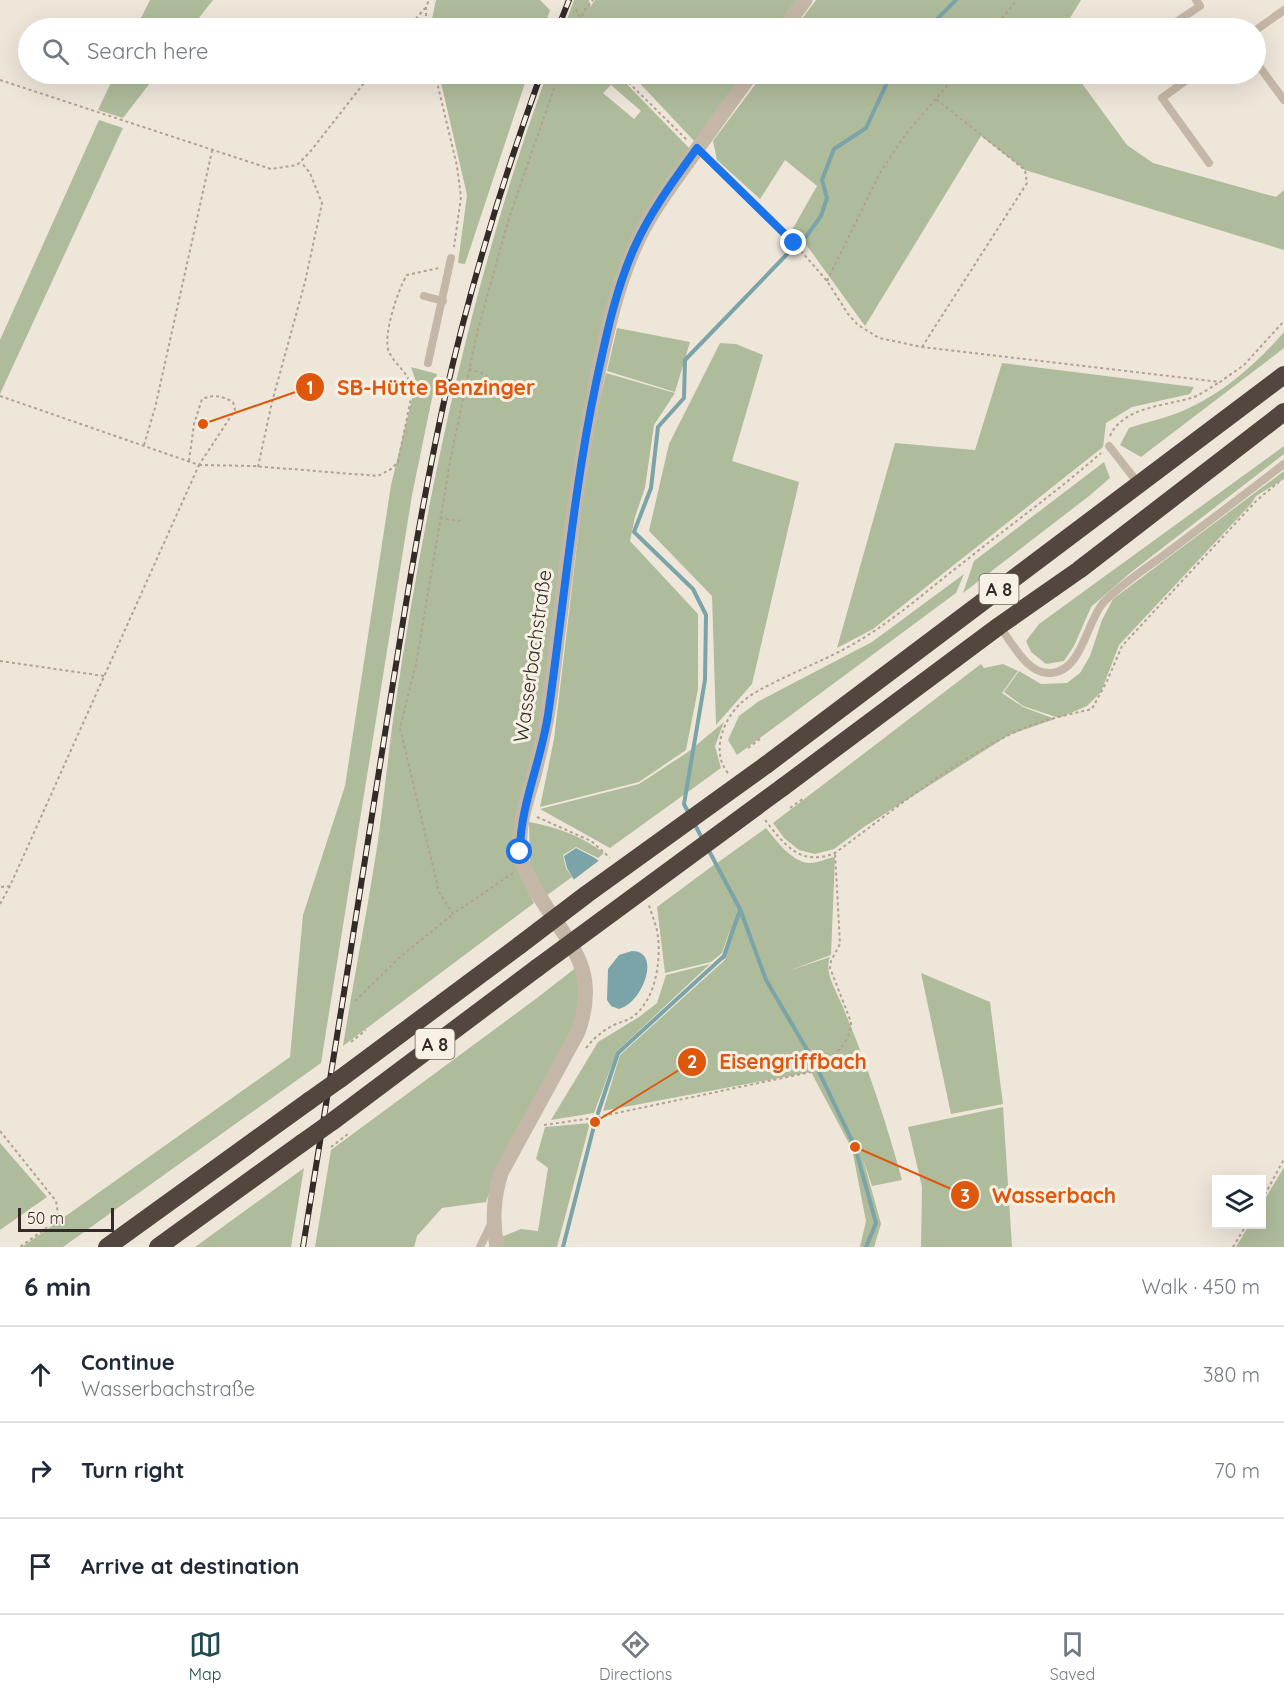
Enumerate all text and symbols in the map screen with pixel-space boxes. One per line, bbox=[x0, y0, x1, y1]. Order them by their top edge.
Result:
search box bbox=[18, 18, 1266, 84]
icon: search bbox=[39, 35, 72, 68]
text: Search here bbox=[87, 37, 208, 65]
route end bbox=[780, 229, 806, 255]
callout: SB-Hütte Benzinger bbox=[295, 368, 547, 407]
text: SB-Hütte Benzinger bbox=[337, 374, 535, 400]
text: 1 bbox=[306, 376, 314, 399]
street label: Wasserbachstraße bbox=[508, 568, 556, 744]
road number: A 8 bbox=[980, 574, 1018, 604]
route start bbox=[506, 838, 532, 864]
road number: A 8 bbox=[416, 1029, 454, 1059]
callout: Eisengriffbach bbox=[677, 1042, 878, 1081]
text: Eisengriffbach bbox=[719, 1048, 867, 1074]
text: 2 bbox=[687, 1050, 697, 1073]
map controls bbox=[1212, 1175, 1266, 1229]
button: layers bbox=[1212, 1175, 1266, 1229]
callout: Wasserbach bbox=[950, 1176, 1128, 1215]
text: Wasserbach bbox=[992, 1182, 1116, 1208]
text: 3 bbox=[960, 1184, 970, 1207]
scale bar bbox=[18, 1205, 114, 1232]
text: 50 m bbox=[27, 1208, 64, 1228]
text: 6 min bbox=[24, 1270, 91, 1303]
text: Walk · 450 m bbox=[1141, 1274, 1260, 1299]
text: Continue bbox=[81, 1348, 175, 1376]
icon: ahead bbox=[24, 1358, 57, 1391]
text: 380 m bbox=[1203, 1362, 1260, 1387]
text: Wasserbachstraße bbox=[81, 1376, 255, 1401]
icon: right bbox=[24, 1454, 57, 1487]
text: Turn right bbox=[81, 1456, 185, 1484]
text: 70 m bbox=[1214, 1458, 1260, 1483]
icon: arrive bbox=[24, 1550, 57, 1583]
text: Arrive at destination bbox=[81, 1552, 299, 1580]
tab: Map bbox=[189, 1628, 222, 1684]
tab: Directions bbox=[599, 1628, 672, 1684]
tab: Saved bbox=[1050, 1628, 1095, 1684]

